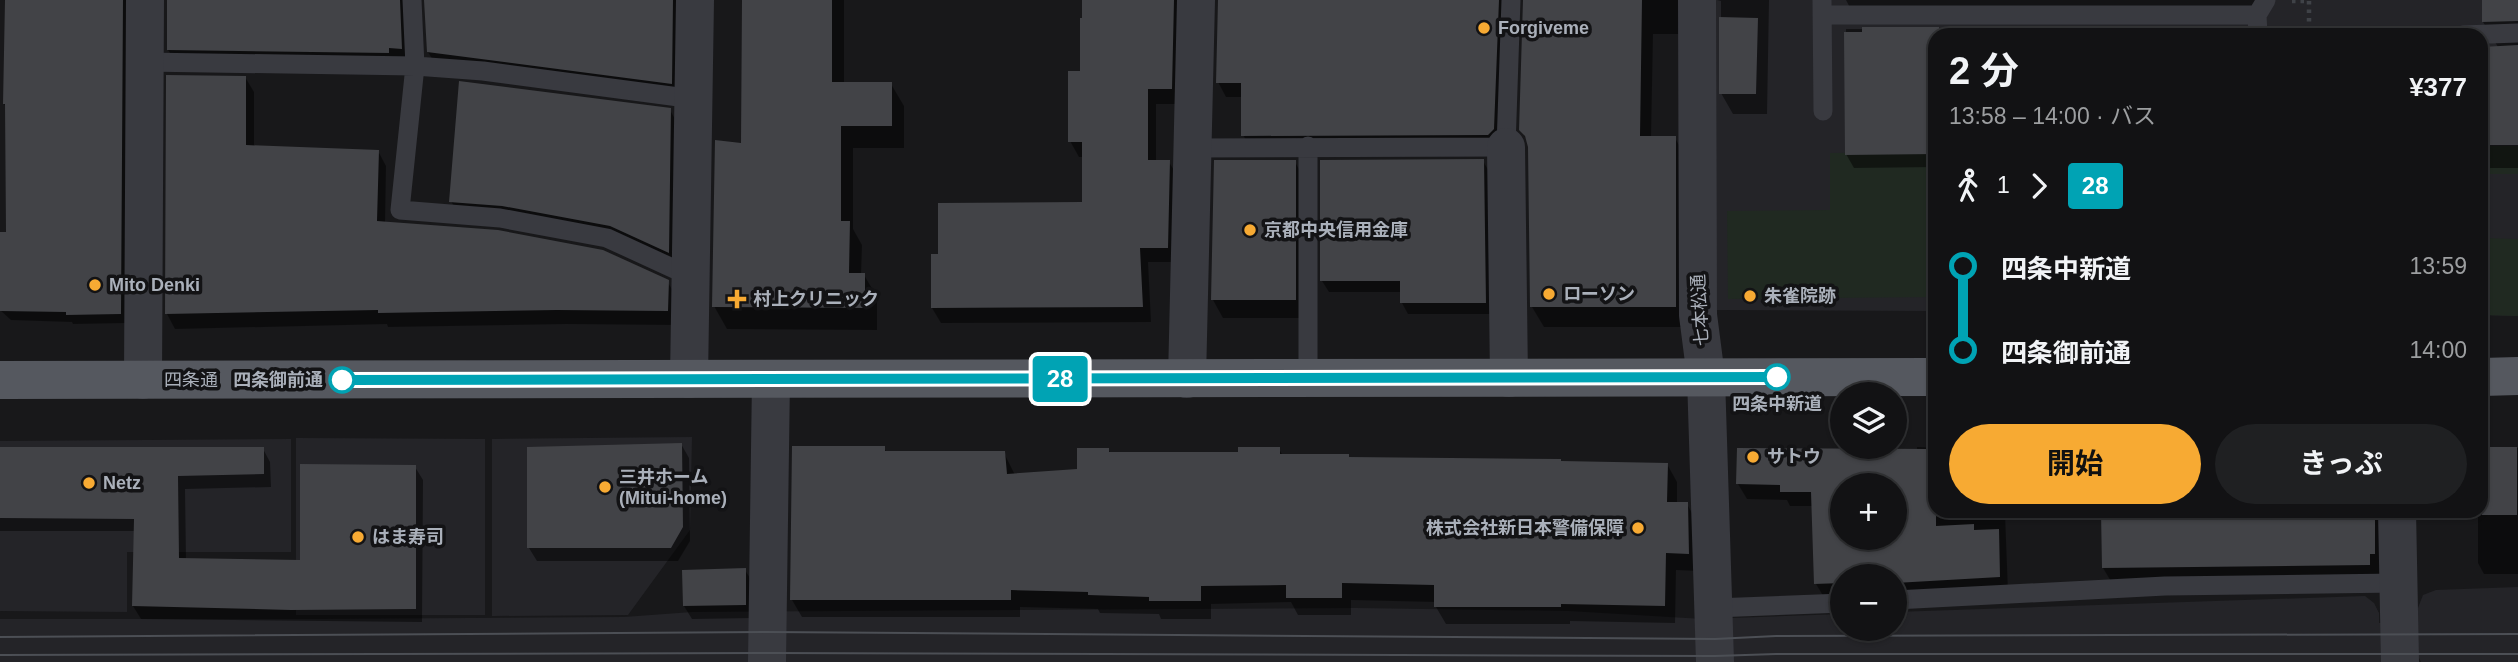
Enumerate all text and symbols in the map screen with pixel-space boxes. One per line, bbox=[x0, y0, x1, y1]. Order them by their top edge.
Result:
place label: Forgiveme bbox=[1498, 18, 1589, 38]
marker: Forgiveme bbox=[1476, 20, 1492, 36]
text: 2 分 bbox=[1949, 50, 2019, 92]
text: ¥377 bbox=[2409, 72, 2467, 102]
text: 13:58 – 14:00 · バス bbox=[1949, 103, 2156, 129]
icon: walk bbox=[1949, 167, 1987, 205]
icon: forward bbox=[2020, 167, 2058, 205]
text: 1 bbox=[1997, 172, 2010, 198]
text: 28 bbox=[2082, 172, 2109, 199]
place label: 京都中央信用金庫 bbox=[1264, 220, 1408, 240]
marker: 京都中央信用金庫 bbox=[1242, 222, 1258, 238]
text: 13:59 bbox=[2409, 253, 2467, 279]
text: 四条中新道 bbox=[2001, 254, 2131, 284]
street label: 七本松通 bbox=[1688, 274, 1712, 346]
place label: Mito Denki bbox=[109, 275, 200, 295]
marker: Mito Denki bbox=[87, 277, 103, 293]
place label: ローソン bbox=[1563, 284, 1635, 304]
marker: ローソン bbox=[1541, 286, 1557, 302]
place label: 朱雀院跡 bbox=[1764, 286, 1836, 306]
marker: 朱雀院跡 bbox=[1742, 288, 1758, 304]
marker: 村上クリニック bbox=[727, 289, 747, 309]
place label: 村上クリニック bbox=[753, 289, 879, 309]
text: 14:00 bbox=[2409, 337, 2467, 363]
text: 四条御前通 bbox=[2001, 338, 2131, 368]
line badge: 28 bbox=[1028, 356, 1092, 402]
marker: 四条中新道 bbox=[1764, 364, 1790, 390]
text: 28 bbox=[1047, 365, 1073, 392]
marker: 四条御前通 bbox=[329, 367, 355, 393]
street label: 四条通 bbox=[164, 370, 218, 390]
place label: 四条御前通 bbox=[233, 370, 323, 390]
map controls bbox=[1830, 382, 1907, 641]
button: layers bbox=[1830, 382, 1907, 459]
place label: 四条中新道 bbox=[1732, 394, 1822, 414]
button: 開始 bbox=[1949, 424, 2201, 504]
button: きっぷ bbox=[2215, 424, 2467, 504]
place label: サトウ bbox=[1767, 447, 1821, 467]
marker: サトウ bbox=[1745, 449, 1761, 465]
place label: 三井ホーム (Mitui-home) bbox=[619, 467, 727, 508]
place label: Netz bbox=[103, 473, 141, 493]
button: + bbox=[1830, 473, 1907, 550]
marker: Netz bbox=[81, 475, 97, 491]
marker: 三井ホーム (Mitui-home) bbox=[597, 479, 613, 495]
place label: 株式会社新日本警備保障 bbox=[1426, 518, 1624, 538]
marker: 株式会社新日本警備保障 bbox=[1630, 520, 1646, 536]
place label: はま寿司 bbox=[372, 527, 444, 547]
marker: はま寿司 bbox=[350, 529, 366, 545]
button: − bbox=[1830, 564, 1907, 641]

